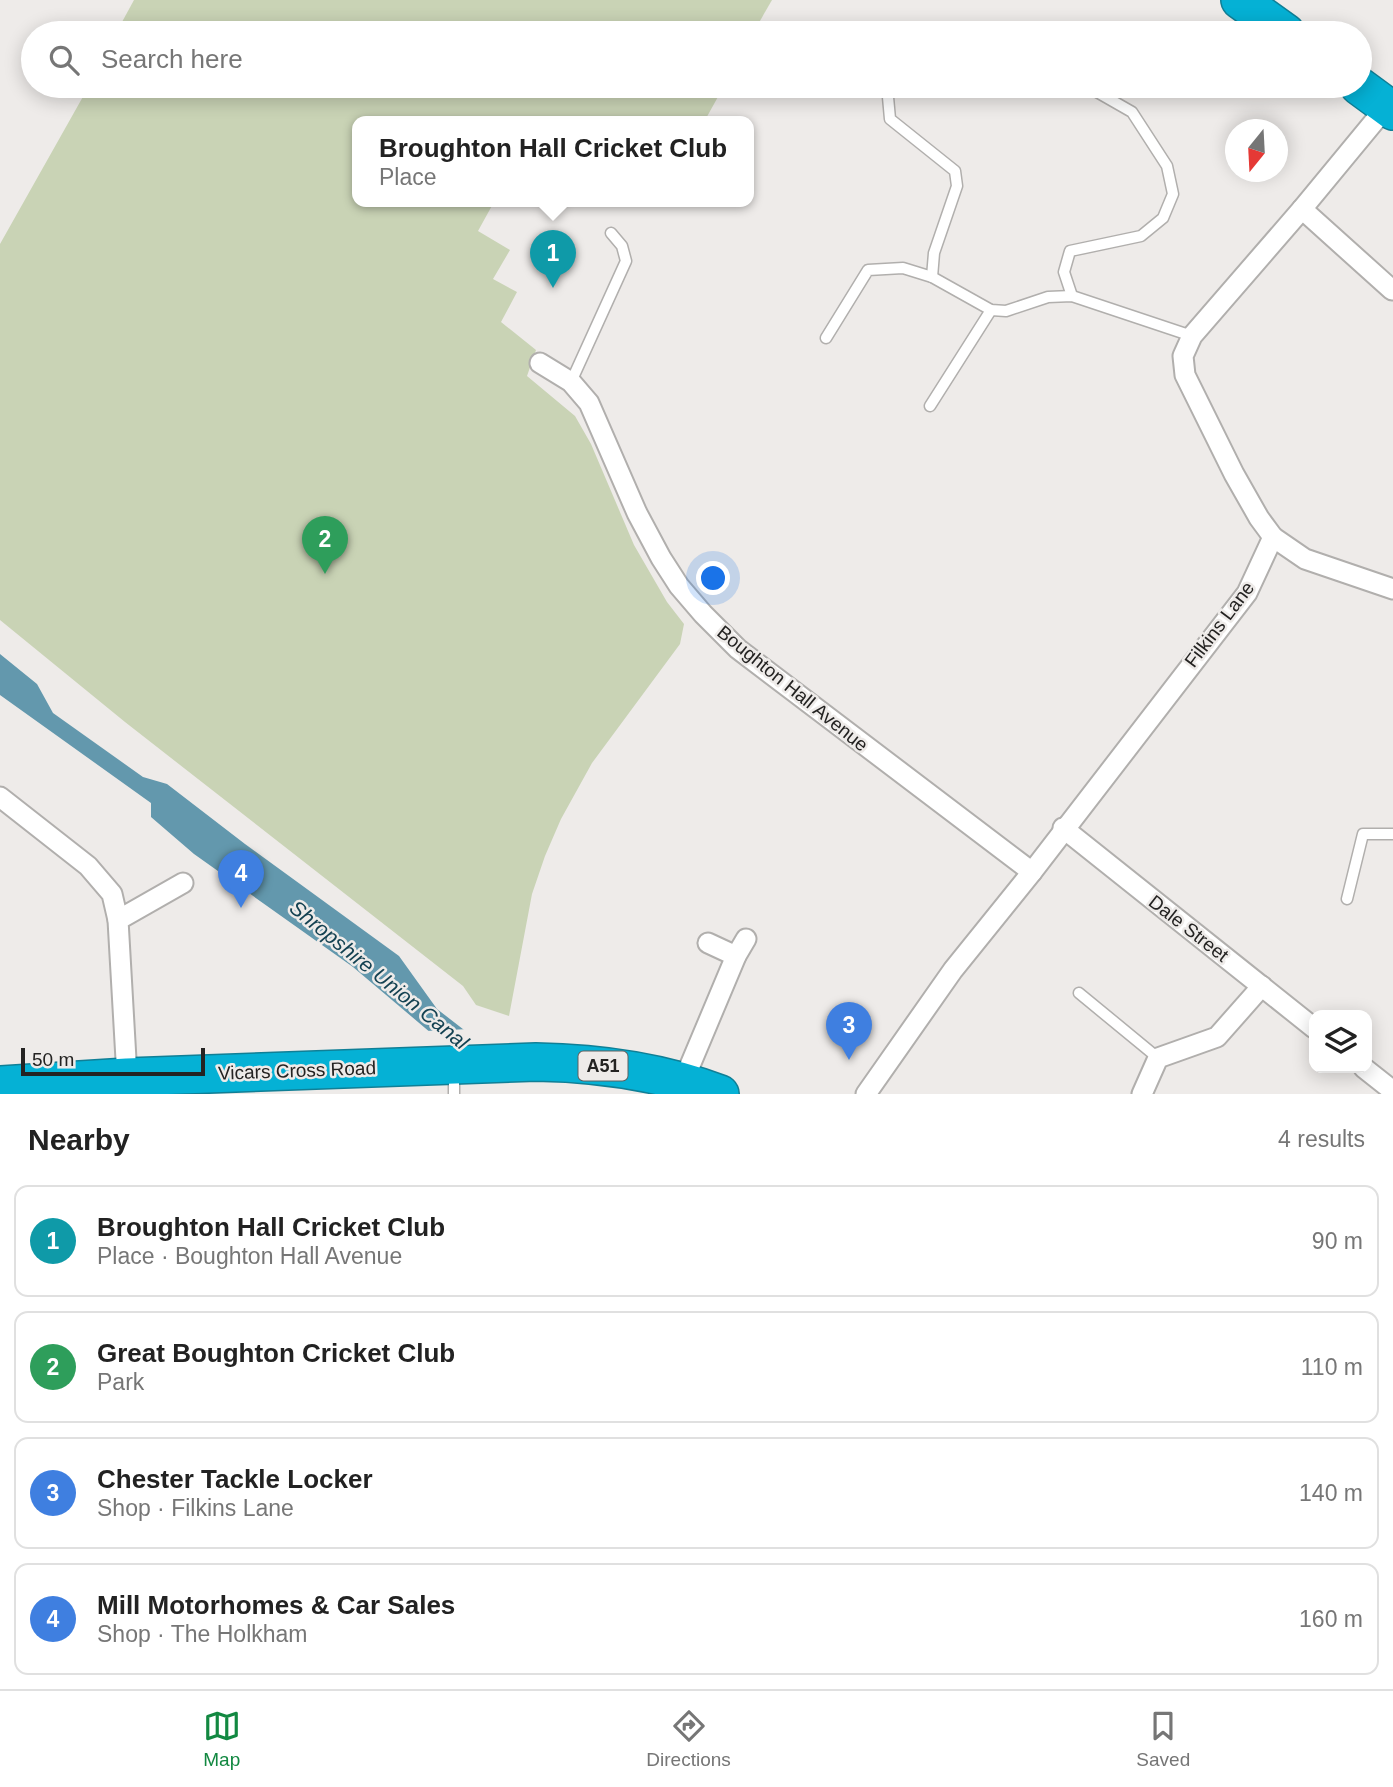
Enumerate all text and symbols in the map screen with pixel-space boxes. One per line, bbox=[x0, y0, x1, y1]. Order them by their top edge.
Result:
search box bbox=[21, 21, 1372, 98]
icon: search bbox=[45, 41, 83, 79]
text: Search here bbox=[101, 44, 243, 74]
popup bbox=[352, 116, 754, 207]
north arrow bbox=[1225, 119, 1288, 182]
text: Broughton Hall Cricket Club bbox=[379, 133, 727, 163]
text: Place bbox=[379, 164, 436, 190]
pin: 1 bbox=[530, 230, 576, 288]
pin: 2 bbox=[302, 516, 348, 574]
your location bbox=[696, 561, 730, 595]
street label: Filkins Lane bbox=[1181, 577, 1258, 671]
street label: Boughton Hall Avenue bbox=[713, 621, 872, 756]
pin: 4 bbox=[218, 850, 264, 908]
street label: Dale Street bbox=[1145, 891, 1233, 966]
water label: Shropshire Union Canal bbox=[285, 896, 474, 1055]
pin: 3 bbox=[826, 1002, 872, 1060]
map controls bbox=[1309, 1010, 1372, 1073]
button: layers bbox=[1309, 1010, 1372, 1073]
scale bar bbox=[21, 1045, 205, 1077]
text: 50 m bbox=[32, 1049, 74, 1070]
road number: A51 bbox=[578, 1051, 628, 1080]
street label: Vicars Cross Road bbox=[218, 1057, 376, 1084]
text: Nearby bbox=[28, 1123, 130, 1156]
text: 4 results bbox=[1278, 1126, 1365, 1152]
text: Broughton Hall Cricket Club bbox=[97, 1212, 445, 1242]
text: 1 bbox=[47, 1228, 59, 1254]
text: 90 m bbox=[1312, 1228, 1363, 1254]
text: Place · Boughton Hall Avenue bbox=[97, 1243, 402, 1269]
text: Great Boughton Cricket Club bbox=[97, 1338, 455, 1368]
text: 2 bbox=[47, 1354, 59, 1380]
text: 110 m bbox=[1301, 1354, 1363, 1380]
text: Park bbox=[97, 1369, 144, 1395]
text: Chester Tackle Locker bbox=[97, 1464, 373, 1494]
text: 3 bbox=[47, 1480, 59, 1506]
text: 140 m bbox=[1299, 1480, 1363, 1506]
text: Shop · Filkins Lane bbox=[97, 1495, 294, 1521]
text: Mill Motorhomes & Car Sales bbox=[97, 1590, 455, 1620]
text: 4 bbox=[47, 1606, 59, 1632]
text: 160 m bbox=[1299, 1606, 1363, 1632]
text: Shop · The Holkham bbox=[97, 1621, 308, 1647]
tab: Map bbox=[203, 1707, 241, 1771]
tab: Directions bbox=[646, 1707, 731, 1771]
tab: Saved bbox=[1136, 1707, 1190, 1771]

